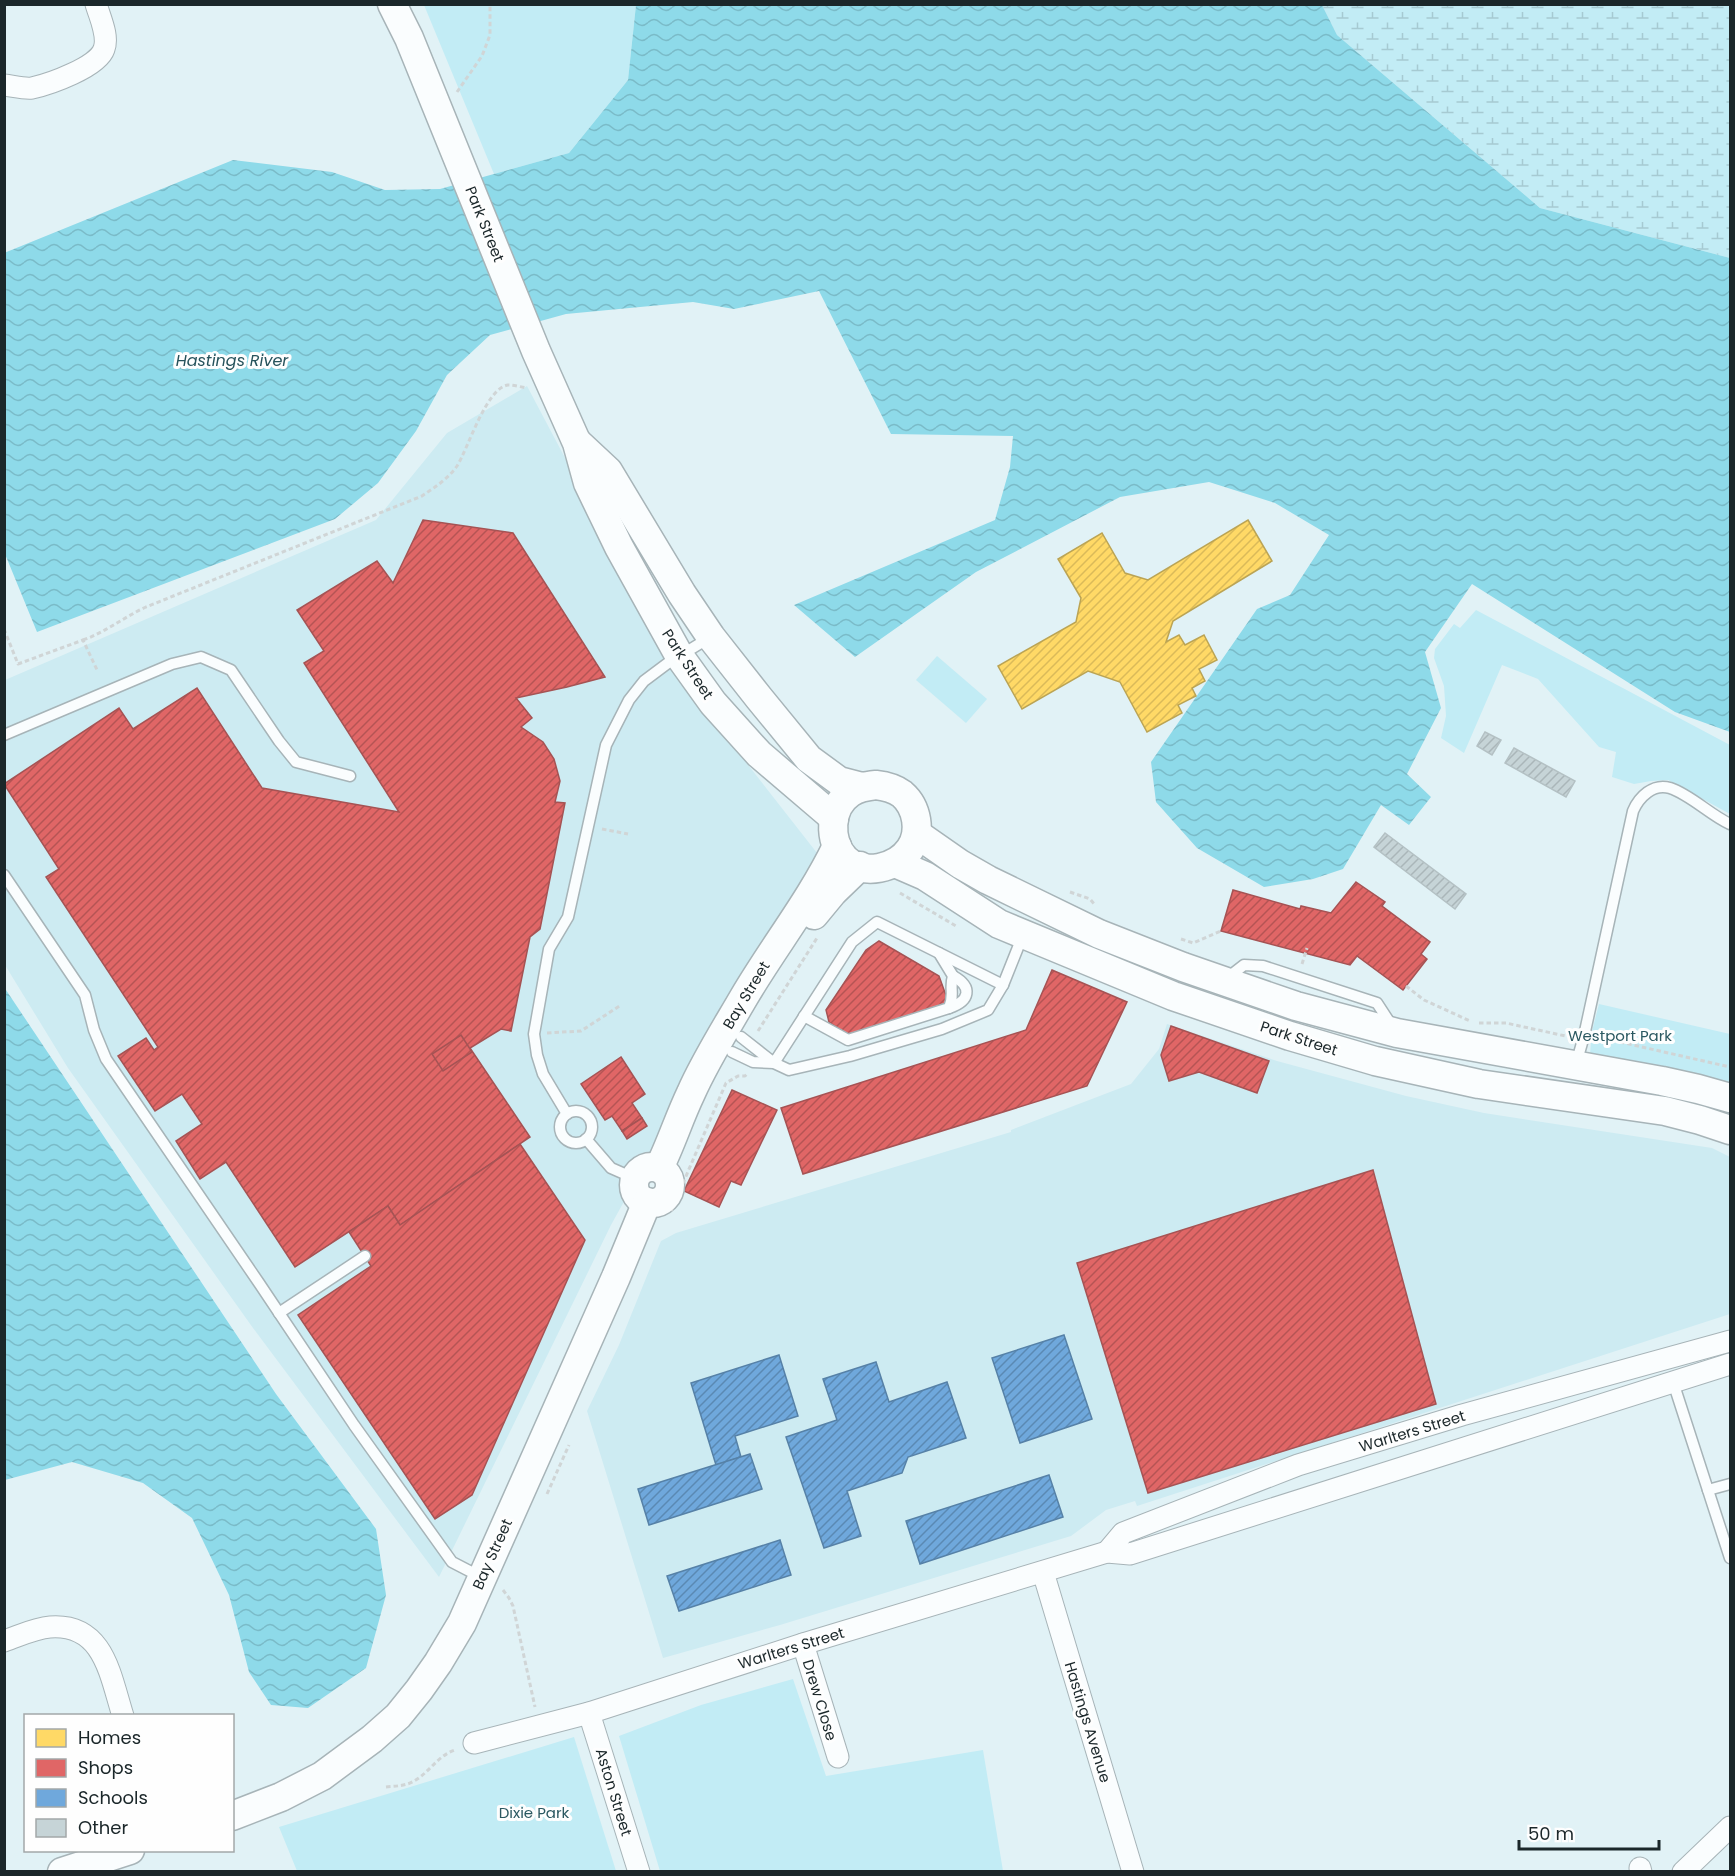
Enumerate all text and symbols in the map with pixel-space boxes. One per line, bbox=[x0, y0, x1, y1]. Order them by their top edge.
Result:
street label: Park Street bbox=[460, 183, 510, 265]
water label: Hastings River bbox=[176, 349, 289, 372]
street label: Park Street bbox=[657, 625, 719, 703]
street label: Bay Street bbox=[718, 957, 774, 1033]
street label: Park Street bbox=[1258, 1016, 1340, 1060]
park label: Westport Park bbox=[1568, 1025, 1672, 1046]
street label: Warlters Street bbox=[1356, 1405, 1468, 1457]
street label: Bay Street bbox=[467, 1515, 517, 1593]
street label: Warlters Street bbox=[735, 1622, 847, 1674]
street label: Drew Close bbox=[798, 1657, 842, 1743]
street label: Hastings Avenue bbox=[1060, 1659, 1116, 1785]
legend bbox=[24, 1714, 234, 1852]
text: Homes bbox=[78, 1725, 141, 1750]
street label: Aston Street bbox=[591, 1746, 637, 1838]
text: Shops bbox=[78, 1755, 133, 1780]
text: Schools bbox=[78, 1785, 148, 1810]
park label: Dixie Park bbox=[499, 1802, 570, 1823]
scale bar bbox=[1519, 1813, 1658, 1851]
text: Other bbox=[78, 1815, 128, 1840]
text: 50 m bbox=[1528, 1821, 1574, 1846]

